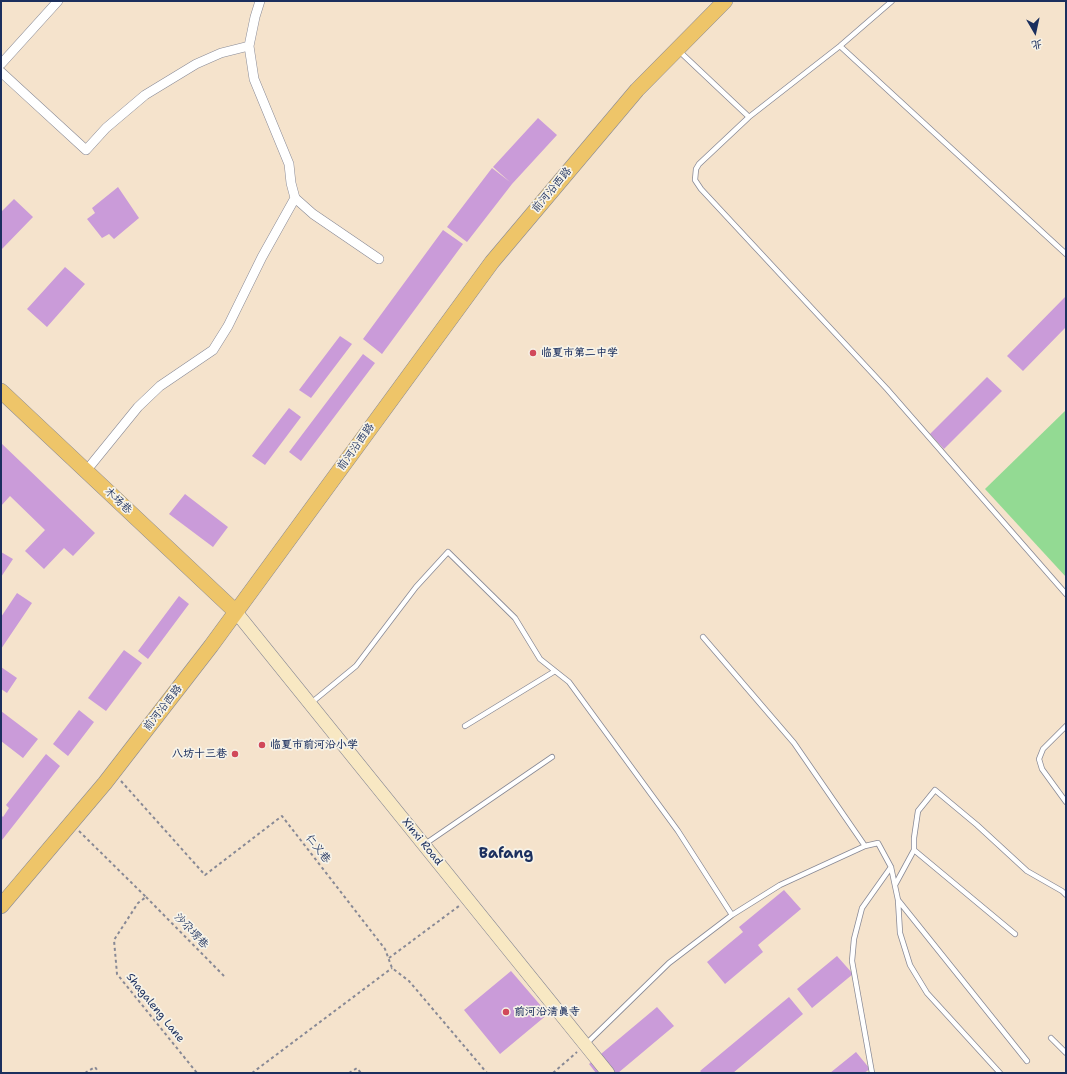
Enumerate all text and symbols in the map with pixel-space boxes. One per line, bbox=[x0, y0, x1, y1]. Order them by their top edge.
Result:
north arrow bbox=[1015, 12, 1055, 52]
text: 北 bbox=[1030, 36, 1044, 53]
street label: 前河沿西路 bbox=[529, 165, 575, 215]
place label: 临夏市第二中学 bbox=[541, 346, 618, 360]
marker: 临夏市第二中学 bbox=[528, 348, 538, 358]
street label: 前河沿西路 bbox=[334, 421, 378, 473]
street label: 木场巷 bbox=[101, 485, 135, 517]
street label: 前河沿西路 bbox=[141, 682, 185, 734]
place label: 临夏市前河沿小学 bbox=[270, 738, 358, 752]
marker: 临夏市前河沿小学 bbox=[257, 740, 267, 750]
place label: 八坊十三巷 bbox=[172, 747, 227, 761]
marker: 八坊十三巷 bbox=[230, 749, 240, 759]
street label: Xinxi Road bbox=[399, 816, 445, 868]
street label: 仁义巷 bbox=[303, 832, 333, 866]
district label: Bafang bbox=[479, 845, 533, 863]
street label: 沙尕塄巷 bbox=[171, 911, 211, 951]
street label: Shagaleng Lane bbox=[123, 971, 187, 1045]
place label: 前河沿清真寺 bbox=[514, 1005, 580, 1019]
marker: 前河沿清真寺 bbox=[501, 1007, 511, 1017]

